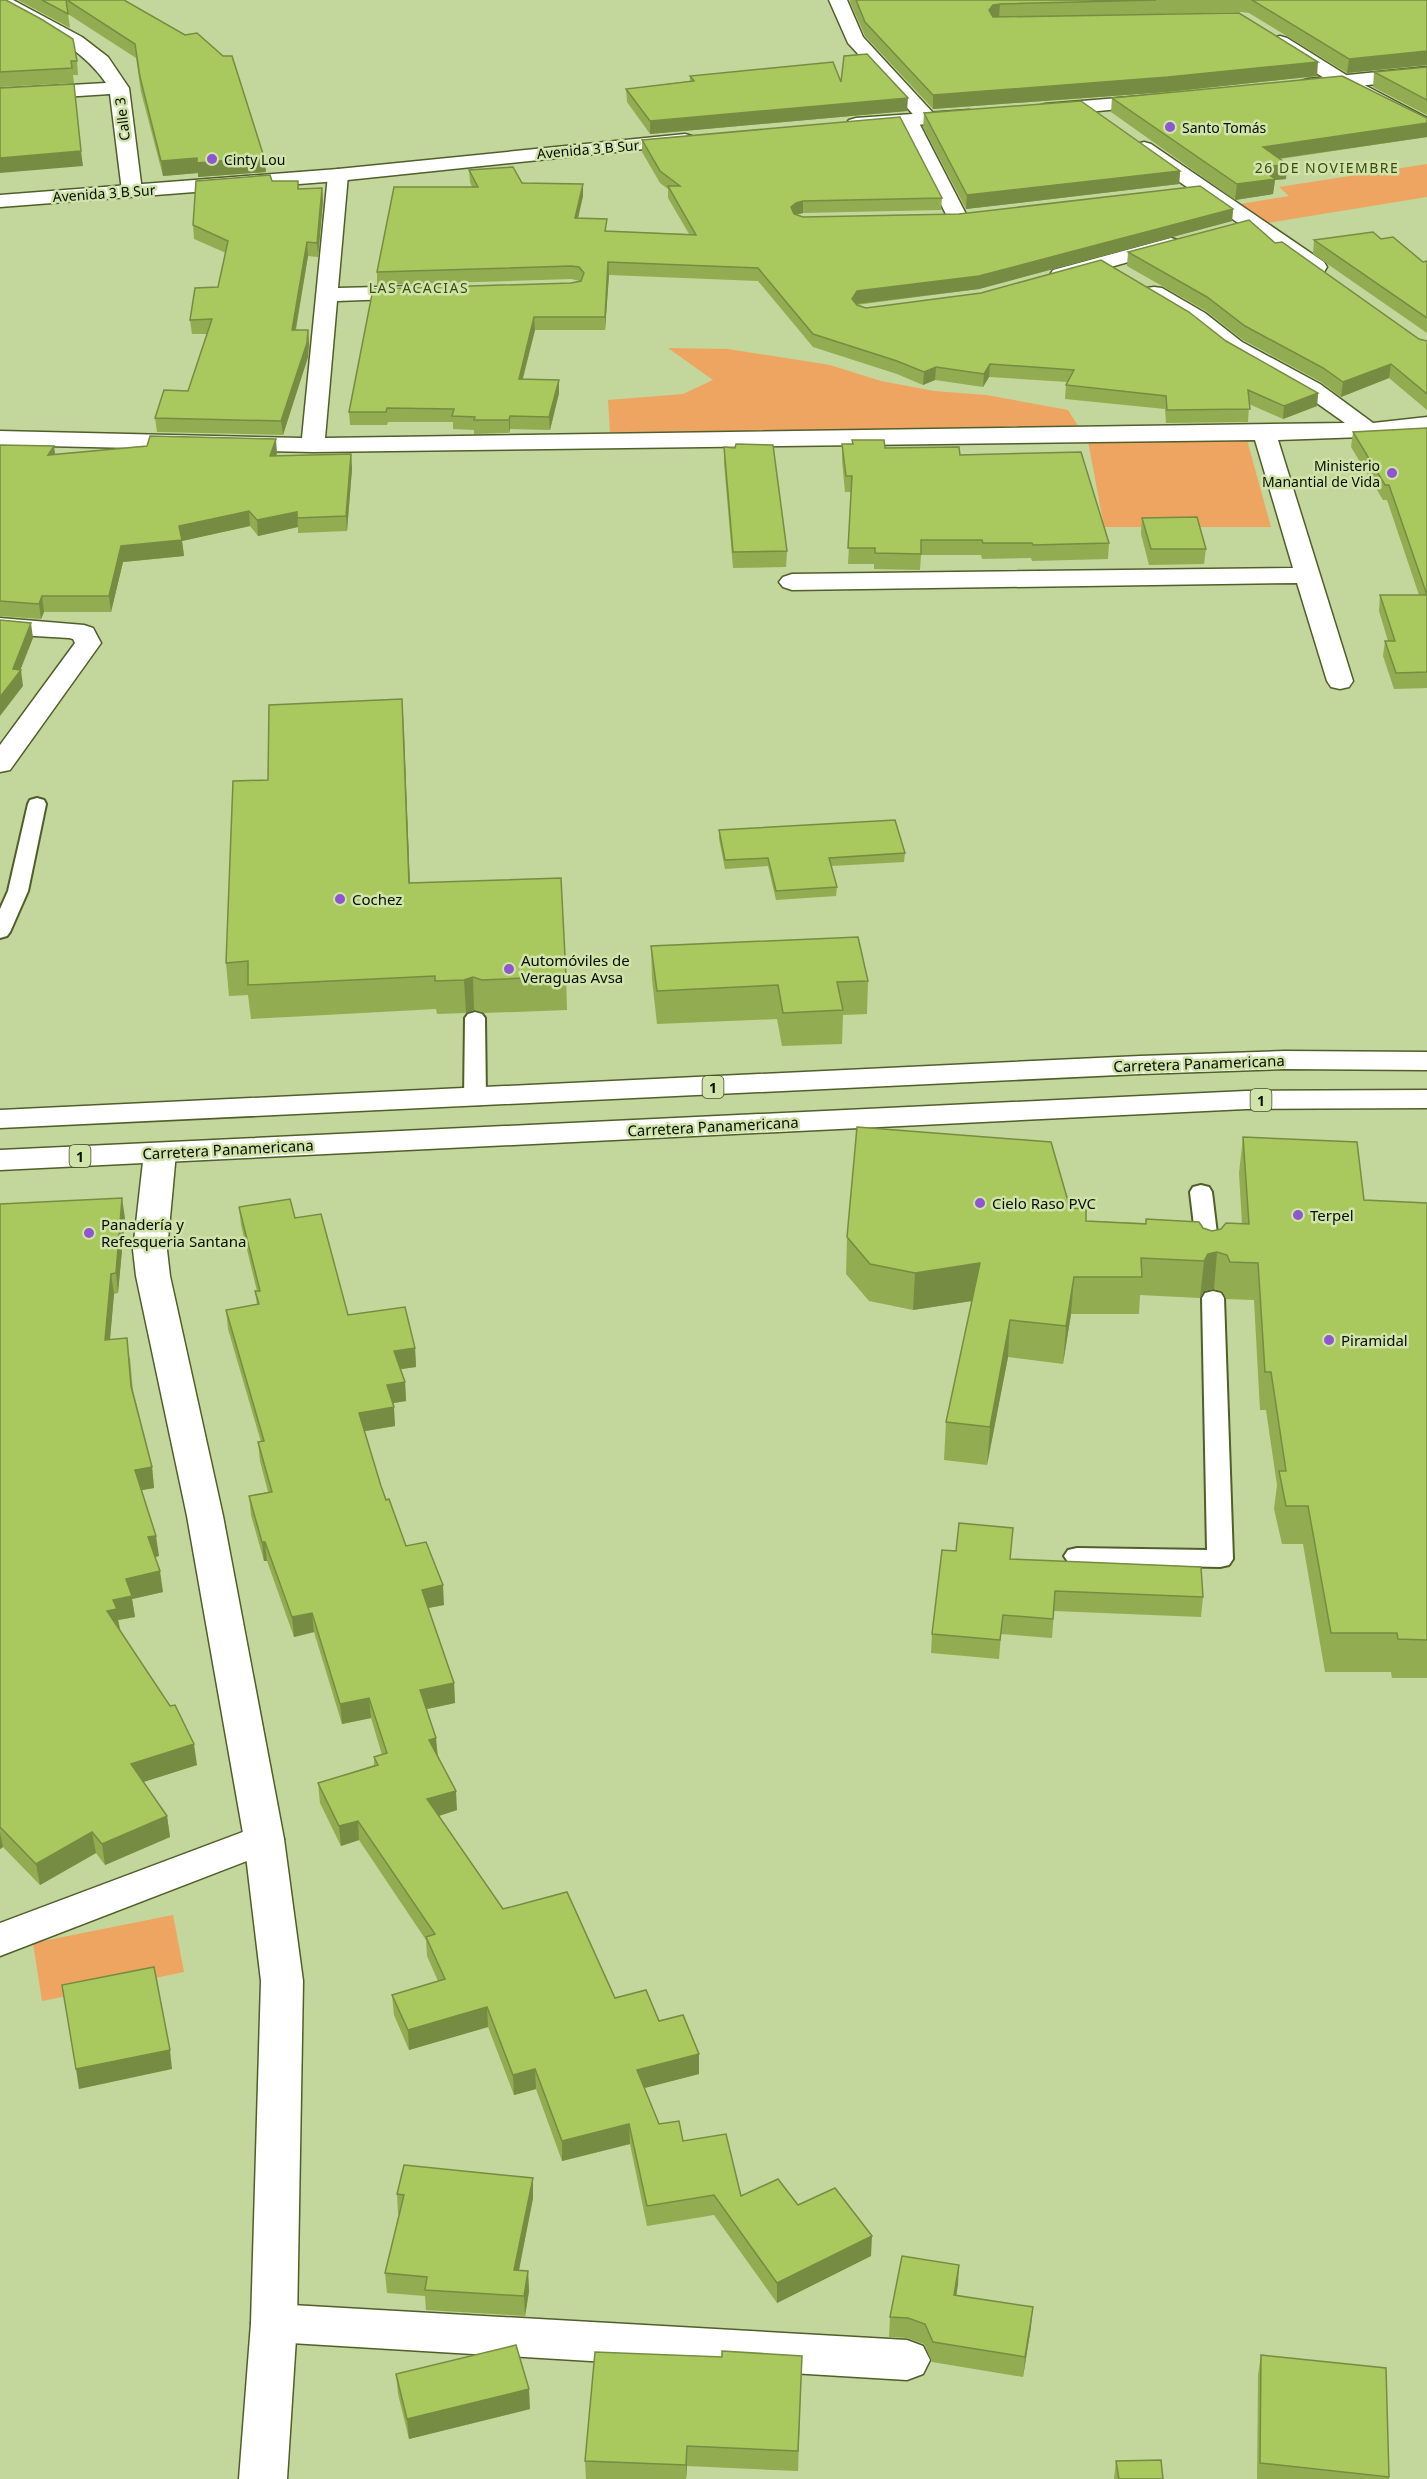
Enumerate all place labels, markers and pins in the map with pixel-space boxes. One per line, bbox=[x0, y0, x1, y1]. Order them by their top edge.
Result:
place label: Santo Tomás bbox=[1182, 118, 1267, 137]
marker: Santo Tomás bbox=[1163, 120, 1177, 134]
place label: Cinty Lou bbox=[224, 150, 285, 169]
marker: Cinty Lou bbox=[205, 152, 219, 166]
place label: Ministerio Manantial de Vida bbox=[1262, 456, 1380, 491]
marker: Ministerio Manantial de Vida bbox=[1385, 466, 1399, 480]
place label: Cochez bbox=[352, 889, 402, 909]
marker: Cochez bbox=[333, 892, 347, 906]
place label: Automóviles de Veraguas Avsa bbox=[521, 950, 630, 987]
marker: Automóviles de Veraguas Avsa bbox=[502, 962, 516, 976]
place label: Cielo Raso PVC bbox=[992, 1193, 1096, 1213]
marker: Cielo Raso PVC bbox=[973, 1196, 987, 1210]
place label: Terpel bbox=[1310, 1205, 1354, 1225]
marker: Terpel bbox=[1291, 1208, 1305, 1222]
place label: Panadería y Refesqueria Santana bbox=[101, 1214, 246, 1251]
marker: Panadería y Refesqueria Santana bbox=[82, 1226, 96, 1240]
place label: Piramidal bbox=[1341, 1330, 1408, 1350]
marker: Piramidal bbox=[1322, 1333, 1336, 1347]

